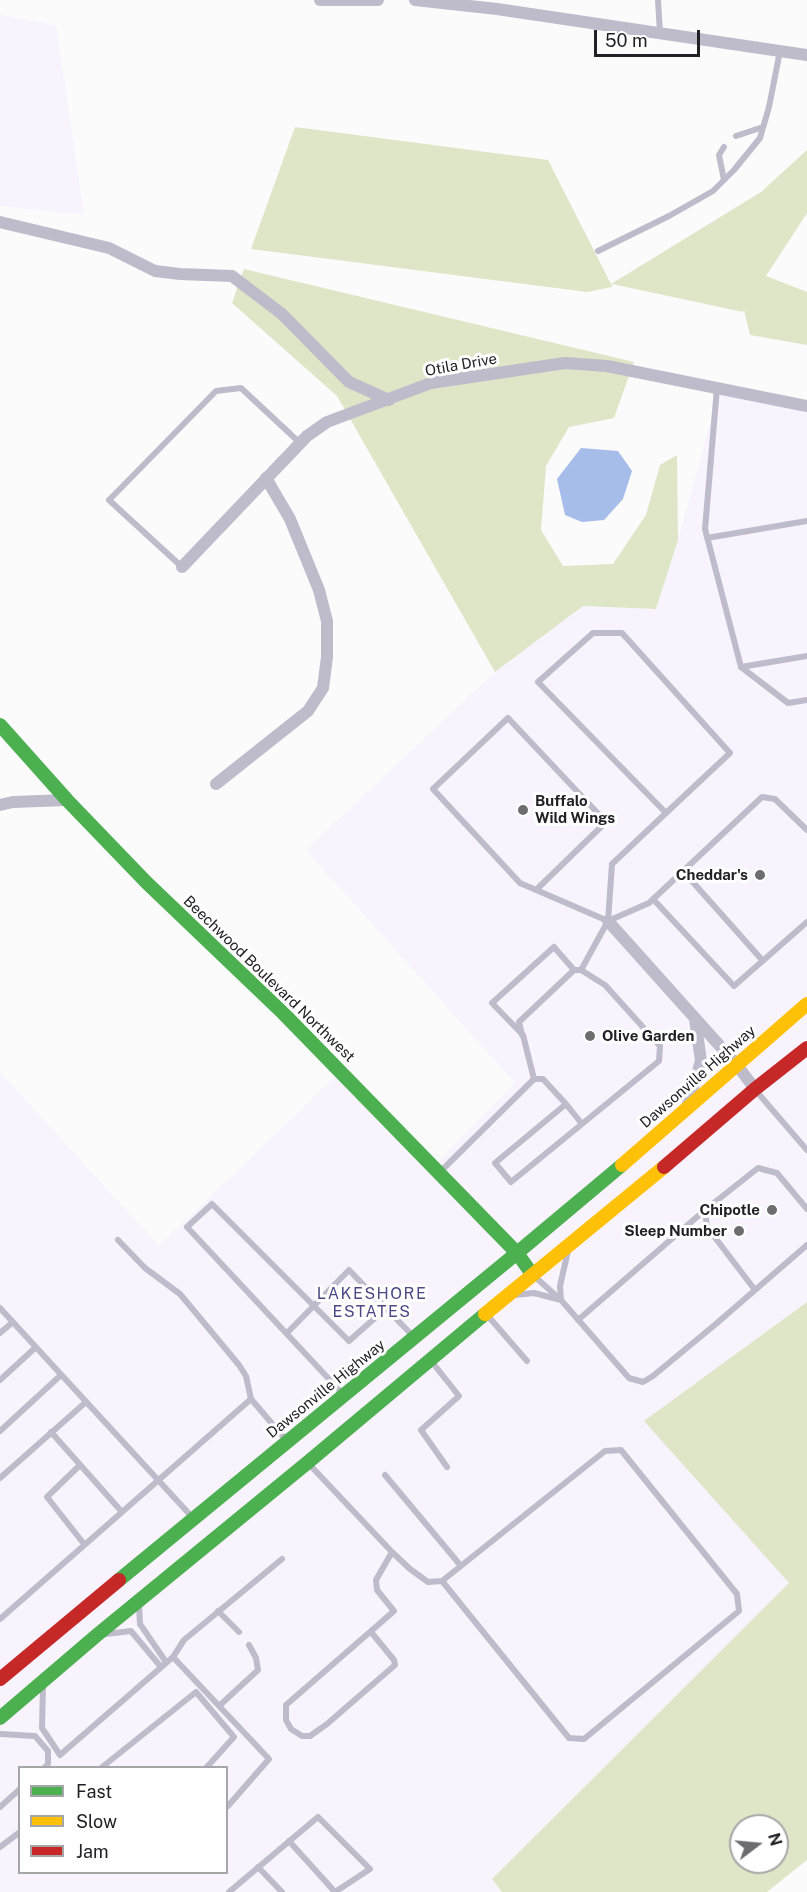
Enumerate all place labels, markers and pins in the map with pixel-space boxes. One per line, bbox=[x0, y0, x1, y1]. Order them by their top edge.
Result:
place label: Buffalo Wild Wings bbox=[535, 792, 615, 827]
marker: Buffalo Wild Wings bbox=[516, 803, 530, 817]
place label: Cheddar's bbox=[676, 866, 748, 884]
marker: Cheddar's bbox=[753, 868, 767, 882]
place label: Olive Garden bbox=[602, 1027, 694, 1045]
marker: Olive Garden bbox=[583, 1029, 597, 1043]
place label: Chipotle bbox=[699, 1201, 760, 1219]
marker: Chipotle bbox=[765, 1203, 779, 1217]
place label: Sleep Number bbox=[624, 1222, 727, 1240]
marker: Sleep Number bbox=[732, 1224, 746, 1238]

